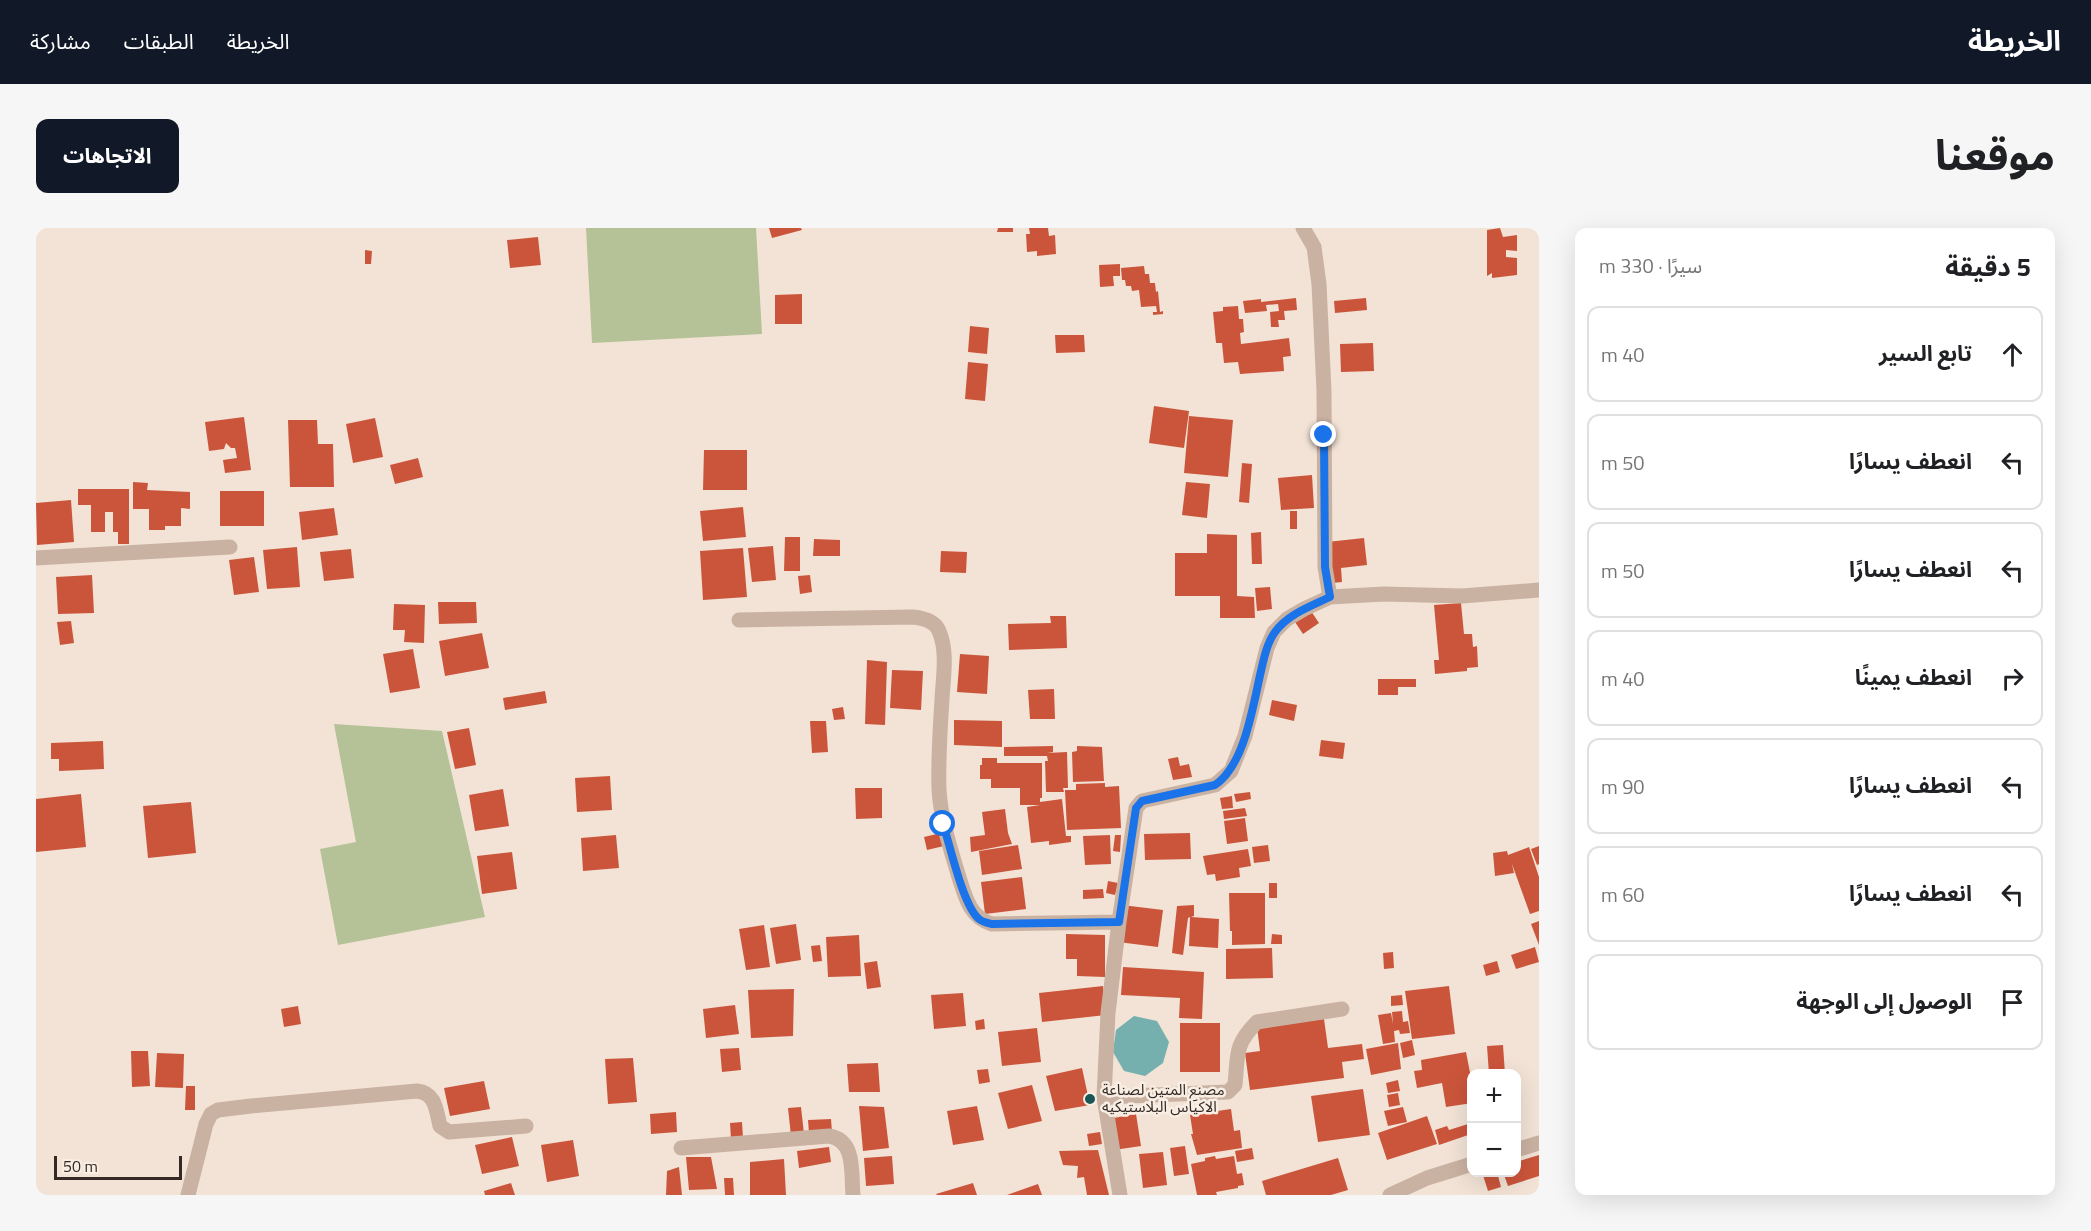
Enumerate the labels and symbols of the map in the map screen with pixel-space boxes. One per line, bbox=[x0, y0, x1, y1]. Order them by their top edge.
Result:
route end bbox=[1310, 421, 1336, 447]
route start bbox=[929, 810, 955, 836]
place label: مصنع المتين لصناعة الاكياس البلاستيكيه bbox=[1102, 1078, 1225, 1118]
marker: مصنع المتين لصناعة الاكياس البلاستيكيه bbox=[1083, 1092, 1097, 1106]
scale bar bbox=[54, 1153, 182, 1180]

